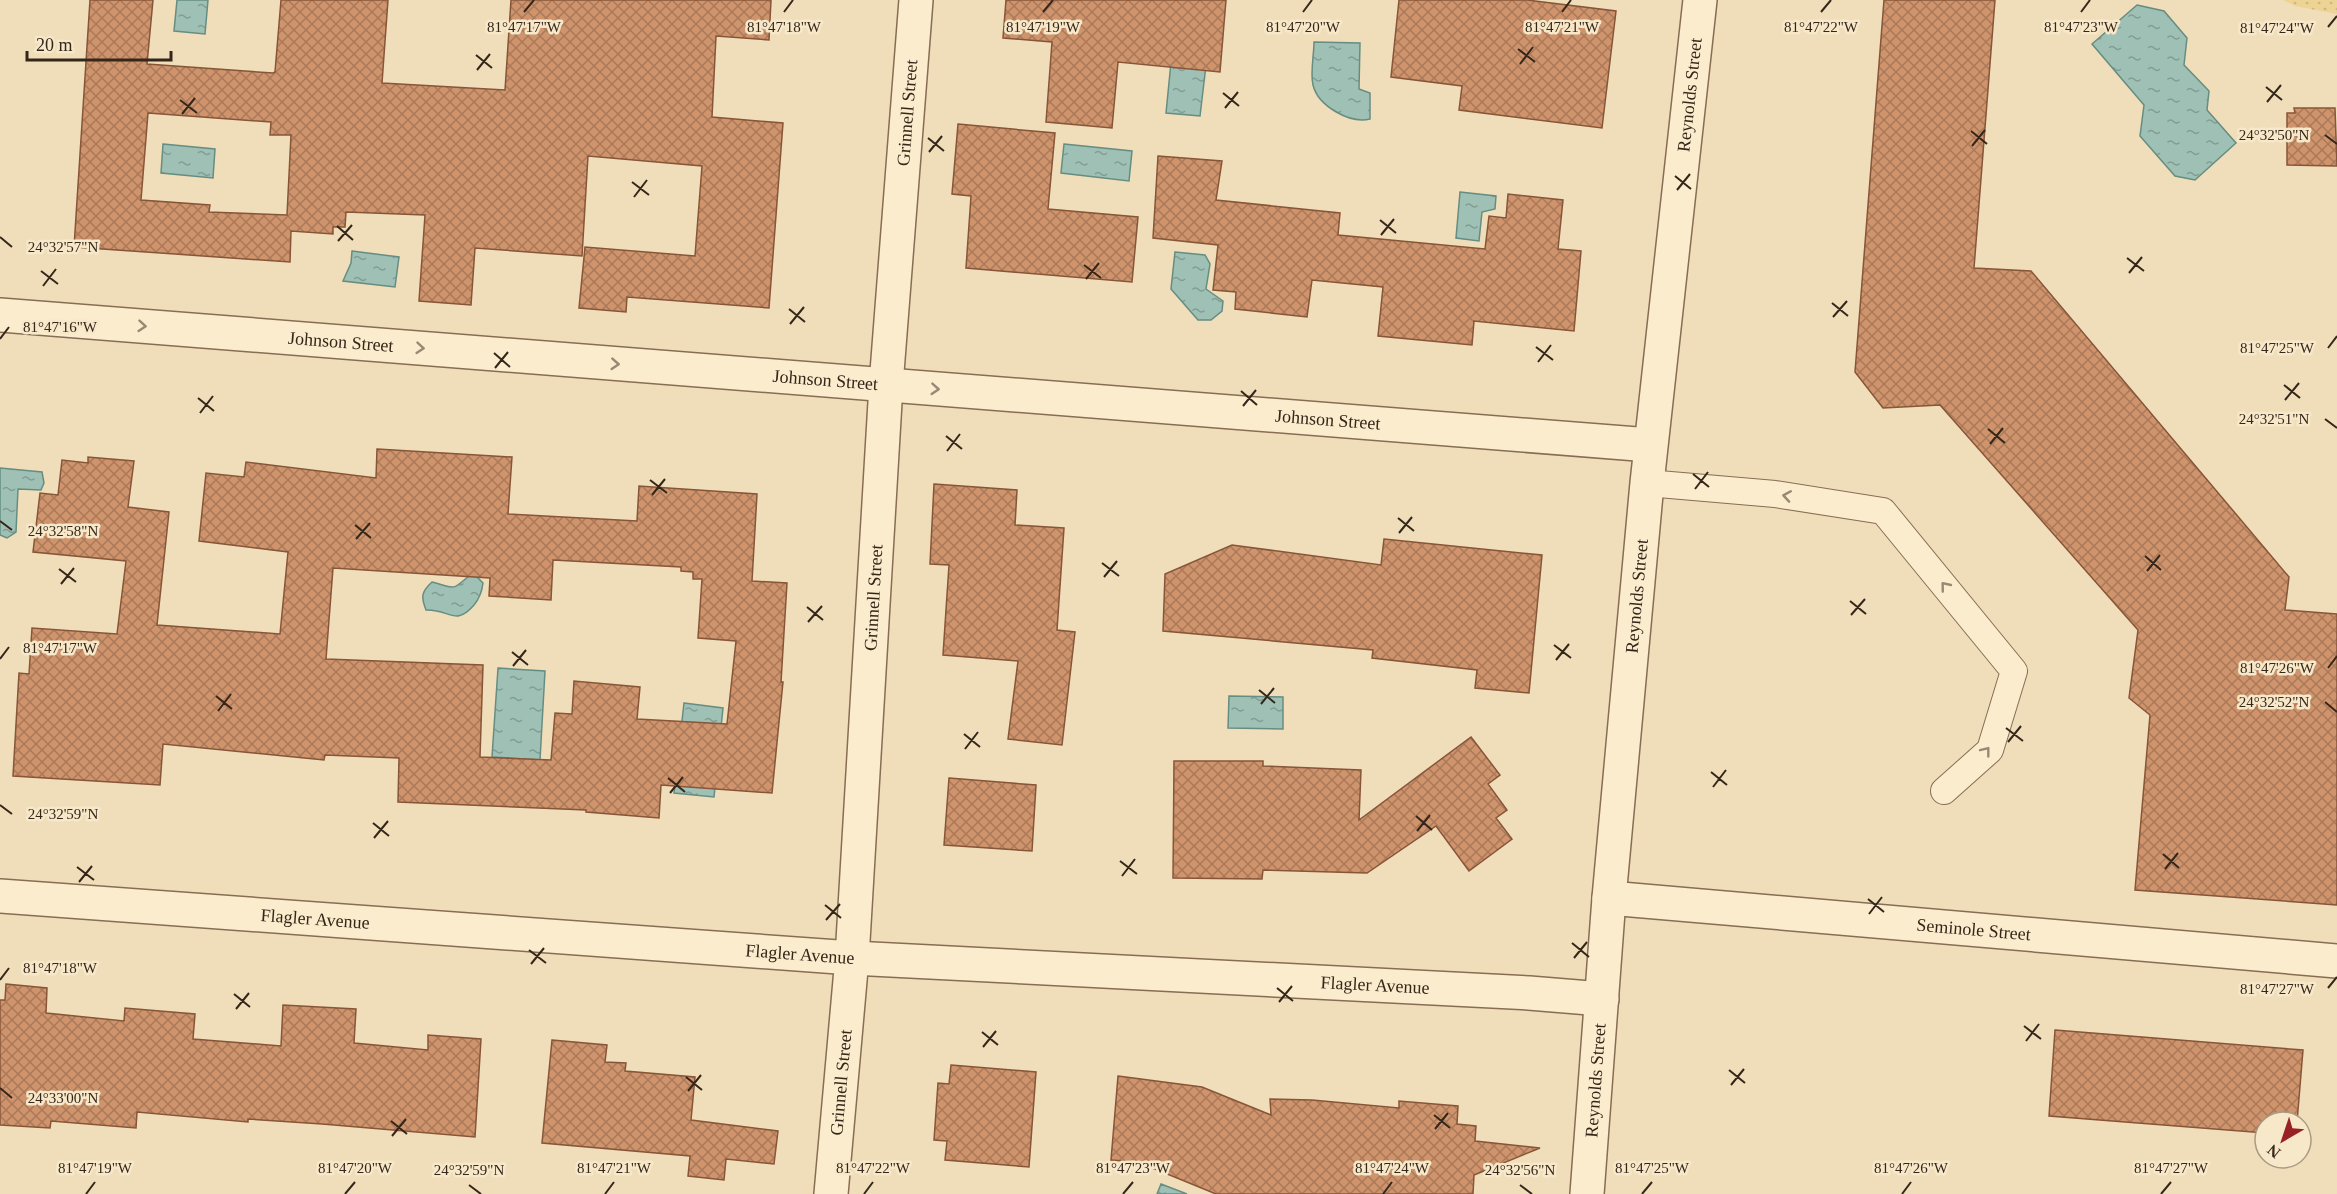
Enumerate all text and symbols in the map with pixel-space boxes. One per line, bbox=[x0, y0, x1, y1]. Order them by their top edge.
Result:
text: 81°47'17"W bbox=[487, 19, 562, 35]
text: 81°47'18"W bbox=[747, 19, 822, 35]
text: 81°47'19"W bbox=[1006, 19, 1081, 35]
text: 81°47'20"W bbox=[1266, 19, 1341, 35]
text: 81°47'21"W bbox=[1525, 19, 1600, 35]
text: 81°47'22"W bbox=[1784, 19, 1859, 35]
text: 81°47'23"W bbox=[2044, 19, 2119, 35]
text: 81°47'24"W bbox=[2240, 20, 2315, 36]
scale bar bbox=[27, 24, 171, 62]
text: 20 m bbox=[36, 35, 73, 55]
street label: Reynolds Street bbox=[1673, 37, 1706, 153]
street label: Grinnell Street bbox=[893, 59, 921, 167]
text: 24°32'50"N bbox=[2239, 127, 2309, 143]
text: 24°32'57"N bbox=[28, 239, 98, 255]
text: 81°47'16"W bbox=[23, 319, 98, 335]
one-way arrow bbox=[138, 320, 147, 333]
street label: Johnson Street bbox=[288, 328, 394, 356]
text: 81°47'25"W bbox=[2240, 340, 2315, 356]
one-way arrow bbox=[416, 341, 425, 354]
one-way arrow bbox=[610, 357, 619, 370]
street label: Johnson Street bbox=[772, 366, 879, 394]
one-way arrow bbox=[930, 382, 939, 395]
street label: Johnson Street bbox=[1274, 406, 1381, 434]
text: 24°32'51"N bbox=[2239, 411, 2309, 427]
one-way arrow bbox=[1783, 490, 1792, 502]
text: 24°32'58"N bbox=[28, 523, 98, 539]
street label: Reynolds Street bbox=[1621, 538, 1652, 654]
street label: Grinnell Street bbox=[860, 544, 887, 651]
one-way arrow bbox=[1941, 582, 1952, 593]
text: 81°47'17"W bbox=[23, 640, 98, 656]
text: 81°47'26"W bbox=[2240, 660, 2315, 676]
text: 24°32'52"N bbox=[2239, 694, 2309, 710]
one-way arrow bbox=[1979, 747, 1990, 758]
text: 24°32'59"N bbox=[28, 806, 98, 822]
street label: Flagler Avenue bbox=[260, 905, 370, 933]
street label: Seminole Street bbox=[1916, 915, 2032, 944]
street label: Flagler Avenue bbox=[745, 940, 855, 968]
text: 81°47'18"W bbox=[23, 960, 98, 976]
street label: Flagler Avenue bbox=[1320, 972, 1430, 998]
text: 81°47'27"W bbox=[2240, 981, 2315, 997]
street label: Reynolds Street bbox=[1581, 1022, 1610, 1138]
street label: Grinnell Street bbox=[826, 1028, 856, 1136]
text: 24°33'00"N bbox=[28, 1090, 98, 1106]
north arrow bbox=[2253, 1110, 2313, 1170]
text: N bbox=[2264, 1141, 2284, 1162]
text: 81°47'19"W bbox=[58, 1160, 133, 1176]
text: 81°47'20"W bbox=[318, 1160, 393, 1176]
text: 81°47'21"W bbox=[577, 1160, 652, 1176]
text: 81°47'22"W bbox=[836, 1160, 911, 1176]
text: 81°47'23"W bbox=[1096, 1160, 1171, 1176]
text: 81°47'24"W bbox=[1355, 1160, 1430, 1176]
text: 81°47'25"W bbox=[1615, 1160, 1690, 1176]
text: 81°47'26"W bbox=[1874, 1160, 1949, 1176]
text: 81°47'27"W bbox=[2134, 1160, 2209, 1176]
text: 24°32'59"N bbox=[434, 1162, 504, 1178]
text: 24°32'56"N bbox=[1485, 1162, 1555, 1178]

